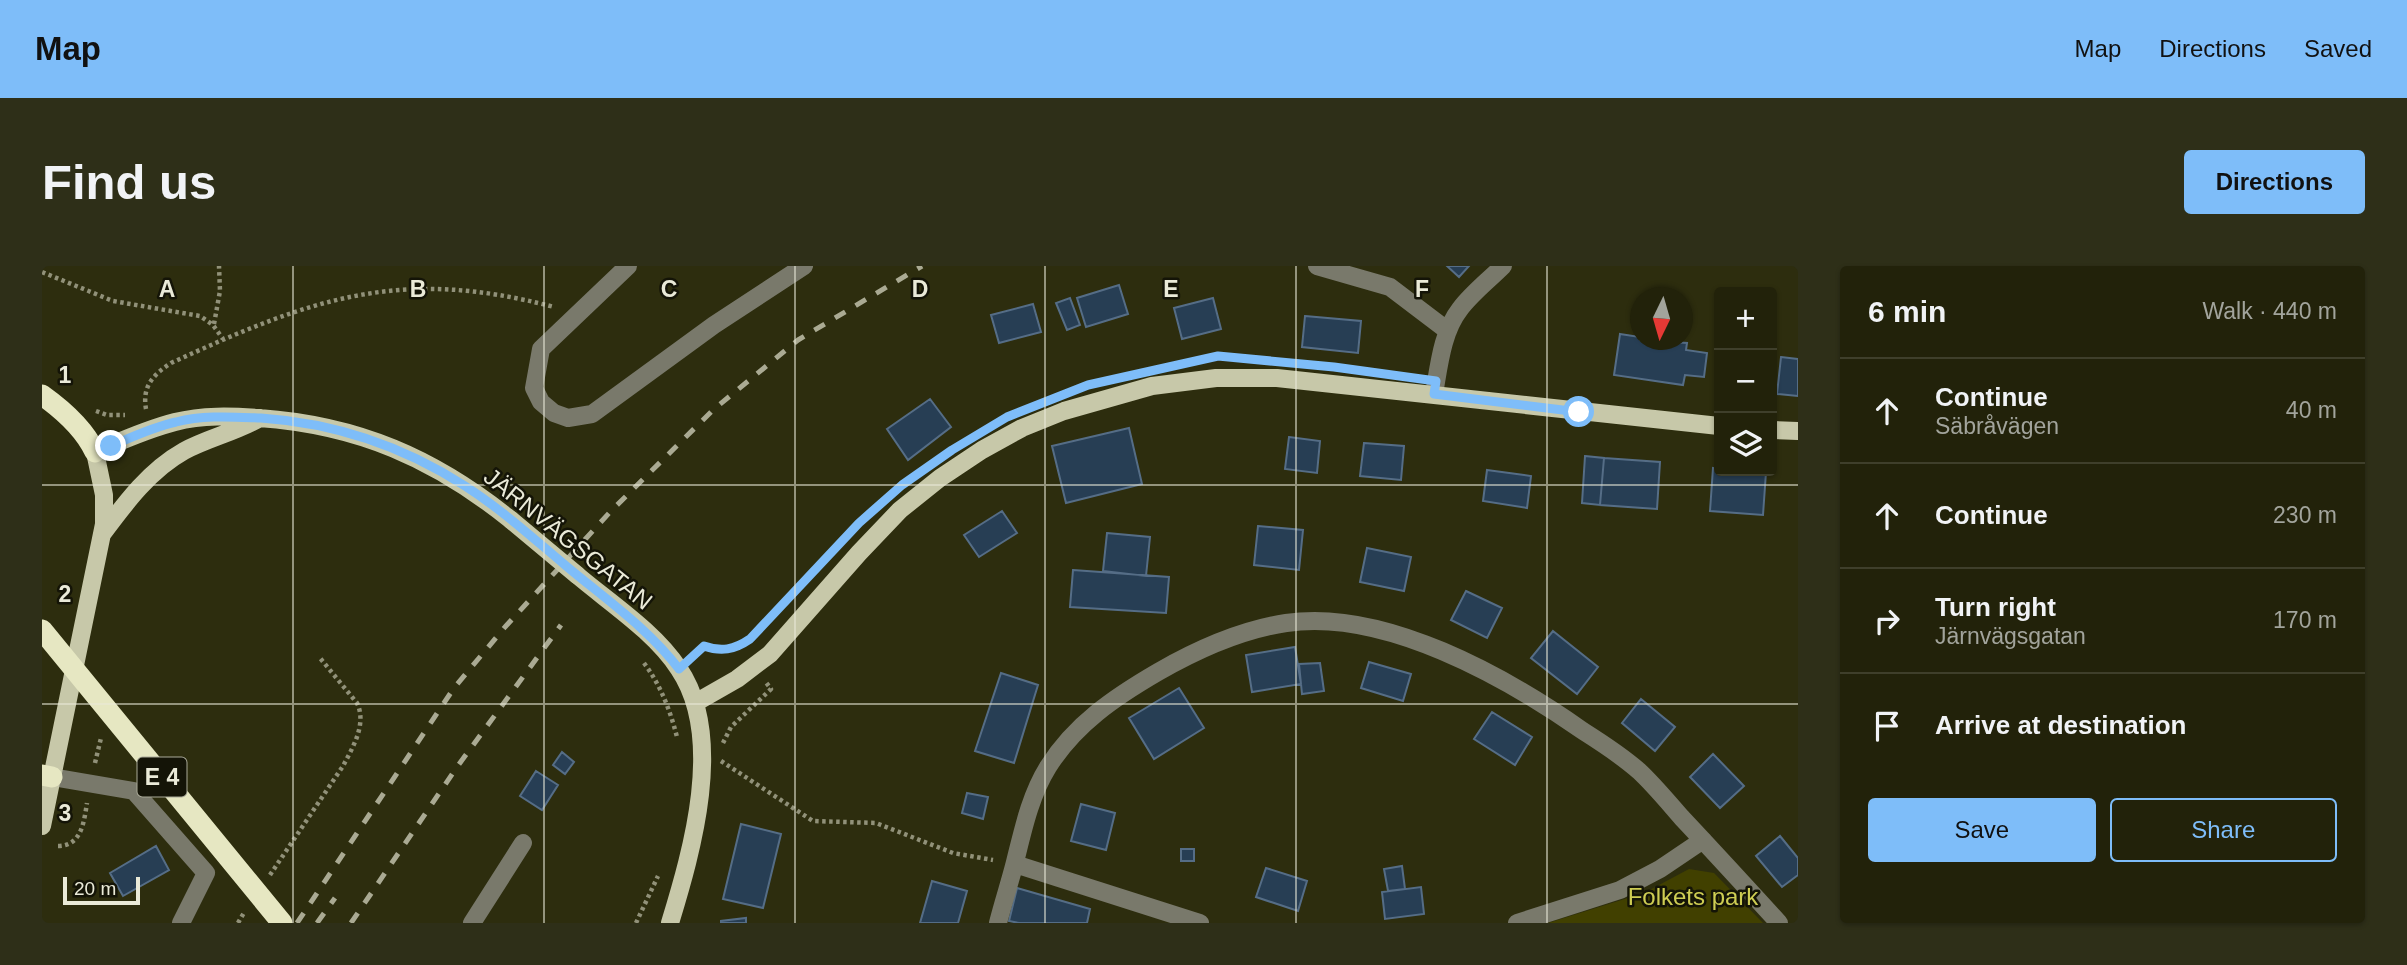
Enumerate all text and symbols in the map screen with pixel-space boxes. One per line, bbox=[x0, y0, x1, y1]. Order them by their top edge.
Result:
text: Map bbox=[35, 30, 101, 67]
text: Map bbox=[2075, 35, 2121, 62]
text: Directions bbox=[2159, 35, 2266, 62]
text: Saved bbox=[2304, 35, 2372, 62]
button: Directions bbox=[2184, 150, 2365, 214]
text: Find us bbox=[42, 155, 216, 209]
text: A bbox=[159, 276, 175, 302]
text: B bbox=[410, 276, 426, 302]
text: C bbox=[661, 276, 677, 302]
text: D bbox=[912, 276, 928, 302]
text: E bbox=[1163, 276, 1179, 302]
text: F bbox=[1415, 276, 1429, 302]
north arrow bbox=[1630, 287, 1693, 350]
map controls bbox=[1714, 287, 1777, 476]
button: + bbox=[1714, 287, 1777, 350]
text: 6 min bbox=[1868, 295, 1946, 328]
text: Walk · 440 m bbox=[2202, 298, 2337, 324]
button: − bbox=[1714, 350, 1777, 413]
text: 1 bbox=[59, 362, 72, 388]
text: Continue bbox=[1935, 382, 2048, 412]
icon: ahead bbox=[1868, 392, 1906, 430]
route start bbox=[1563, 396, 1594, 427]
text: 40 m bbox=[2286, 397, 2337, 423]
button: layers bbox=[1714, 413, 1777, 476]
text: Säbråvägen bbox=[1935, 413, 2059, 439]
route end bbox=[95, 430, 126, 461]
street label: JÄRNVÄGSGATAN bbox=[479, 463, 658, 615]
icon: ahead bbox=[1868, 497, 1906, 535]
text: Continue bbox=[1935, 500, 2048, 530]
text: 230 m bbox=[2273, 502, 2337, 528]
text: 2 bbox=[59, 581, 71, 607]
text: Turn right bbox=[1935, 592, 2056, 622]
icon: right bbox=[1868, 602, 1906, 640]
text: 170 m bbox=[2273, 607, 2337, 633]
text: Järnvägsgatan bbox=[1935, 623, 2086, 649]
icon: arrive bbox=[1868, 707, 1906, 745]
text: Arrive at destination bbox=[1935, 710, 2186, 740]
road number: E 4 bbox=[138, 757, 186, 796]
button: Save bbox=[1868, 798, 2096, 862]
button: Share bbox=[2110, 798, 2337, 862]
text: 3 bbox=[59, 800, 71, 826]
scale bar bbox=[63, 874, 140, 906]
text: 20 m bbox=[74, 878, 116, 899]
park label: Folkets park bbox=[1628, 883, 1759, 910]

